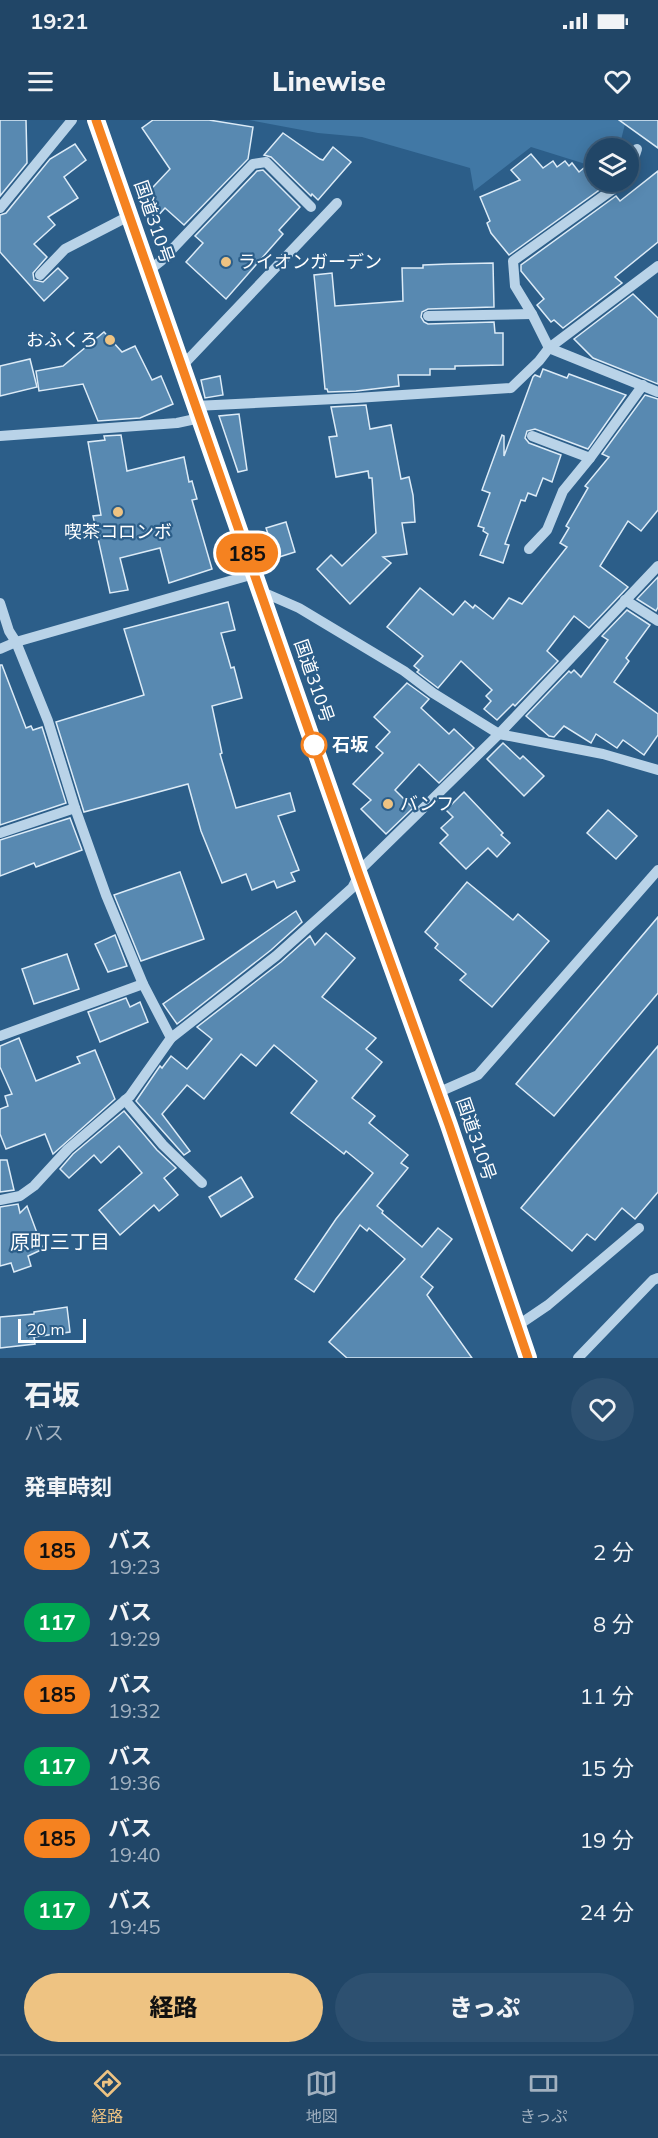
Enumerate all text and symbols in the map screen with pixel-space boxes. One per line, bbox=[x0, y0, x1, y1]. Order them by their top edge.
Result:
text: 19:21 bbox=[30, 7, 88, 35]
text: Linewise bbox=[272, 64, 386, 98]
icon: menu bbox=[24, 65, 57, 98]
icon: heart bbox=[601, 65, 634, 98]
map controls bbox=[585, 138, 639, 192]
button: layers bbox=[585, 138, 639, 192]
street label: 国道310号 bbox=[130, 177, 179, 266]
place label: ライオンガーデン bbox=[238, 250, 382, 273]
marker: ライオンガーデン bbox=[219, 255, 233, 269]
place label: おふくろ bbox=[26, 328, 98, 351]
marker: おふくろ bbox=[103, 333, 117, 347]
marker: 喫茶コロンボ bbox=[111, 505, 125, 519]
place label: 喫茶コロンボ bbox=[64, 520, 172, 543]
line badge: 185 bbox=[212, 534, 282, 572]
text: 185 bbox=[228, 540, 266, 566]
street label: 国道310号 bbox=[290, 636, 339, 725]
marker: 石坂 bbox=[301, 732, 327, 758]
place label: 石坂 bbox=[332, 733, 369, 756]
place label: バンフ bbox=[400, 792, 454, 815]
marker: バンフ bbox=[381, 797, 395, 811]
street label: 国道310号 bbox=[452, 1094, 501, 1183]
district label: 原町三丁目 bbox=[10, 1229, 110, 1254]
scale bar bbox=[18, 1316, 86, 1344]
text: 20 m bbox=[27, 1319, 64, 1339]
text: 石坂 bbox=[24, 1377, 80, 1412]
button: heart bbox=[571, 1378, 634, 1441]
text: バス bbox=[24, 1420, 64, 1445]
text: 発車時刻 bbox=[24, 1473, 112, 1501]
text: バス bbox=[108, 1526, 152, 1554]
text: 185 bbox=[38, 1537, 76, 1563]
text: 2 分 bbox=[593, 1538, 634, 1566]
text: 19:23 bbox=[108, 1554, 161, 1579]
text: バス bbox=[108, 1598, 152, 1626]
text: 117 bbox=[38, 1609, 76, 1635]
text: 8 分 bbox=[593, 1610, 634, 1638]
text: 19:29 bbox=[108, 1626, 161, 1651]
text: バス bbox=[108, 1670, 152, 1698]
text: 185 bbox=[38, 1681, 76, 1707]
text: 11 分 bbox=[580, 1682, 634, 1710]
text: 19:32 bbox=[108, 1698, 161, 1723]
text: バス bbox=[108, 1742, 152, 1770]
text: 117 bbox=[38, 1753, 76, 1779]
text: 15 分 bbox=[580, 1754, 634, 1782]
text: 19:36 bbox=[108, 1770, 161, 1795]
text: バス bbox=[108, 1814, 152, 1842]
text: 185 bbox=[38, 1825, 76, 1851]
text: 19 分 bbox=[580, 1826, 634, 1854]
text: 19:40 bbox=[108, 1842, 161, 1867]
text: バス bbox=[108, 1886, 152, 1914]
text: 117 bbox=[38, 1897, 76, 1923]
text: 24 分 bbox=[580, 1898, 634, 1926]
text: 19:45 bbox=[108, 1914, 161, 1939]
button: 経路 bbox=[24, 1973, 323, 2042]
button: きっぷ bbox=[335, 1973, 634, 2042]
tab: 経路 bbox=[91, 2067, 124, 2127]
tab: 地図 bbox=[305, 2067, 338, 2127]
tab: きっぷ bbox=[520, 2067, 567, 2127]

